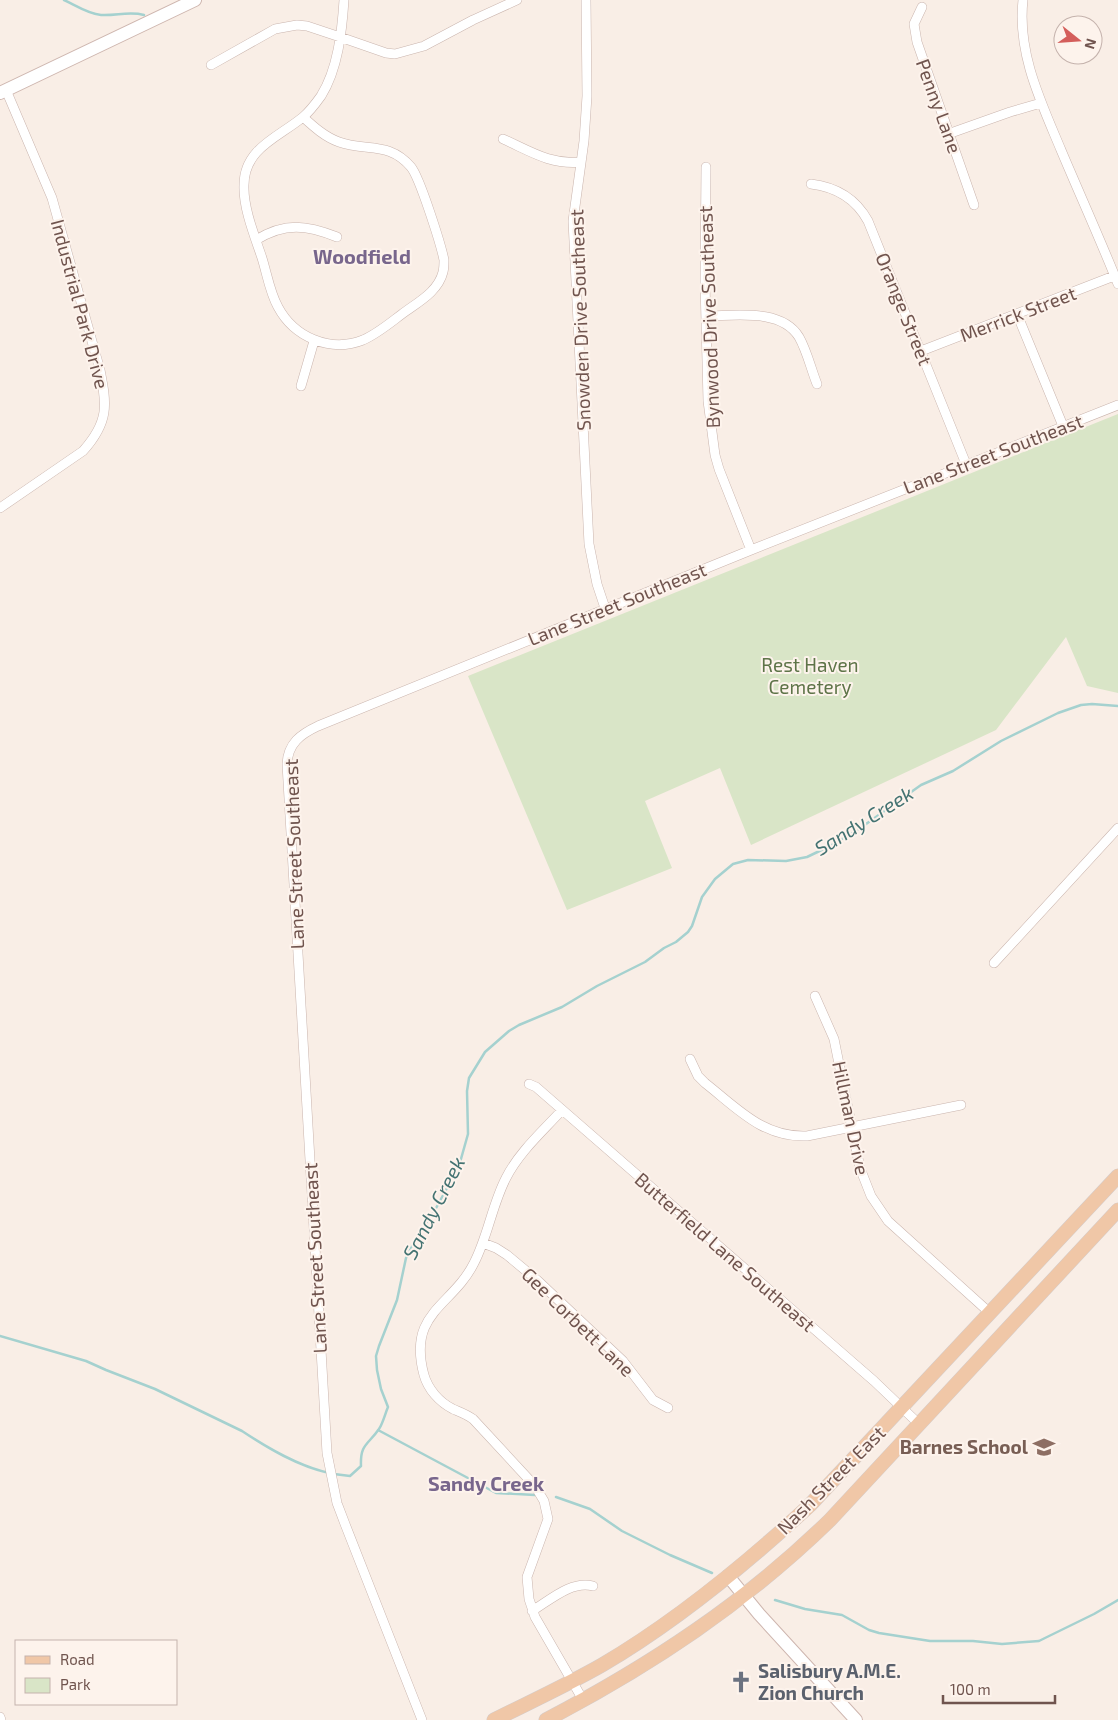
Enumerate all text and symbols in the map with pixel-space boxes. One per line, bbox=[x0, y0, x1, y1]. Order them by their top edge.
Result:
north arrow bbox=[1053, 15, 1103, 65]
text: N bbox=[1081, 37, 1101, 51]
street label: Penny Lane bbox=[912, 56, 967, 156]
street label: Bynwood Drive Southeast bbox=[693, 205, 724, 429]
street label: Snowden Drive Southeast bbox=[564, 209, 595, 431]
street label: Industrial Park Drive bbox=[47, 216, 114, 391]
district label: Woodfield bbox=[313, 244, 411, 268]
street label: Orange Street bbox=[871, 249, 938, 369]
street label: Merrick Street bbox=[956, 281, 1079, 346]
street label: Lane Street Southeast bbox=[900, 409, 1086, 498]
street label: Lane Street Southeast bbox=[524, 557, 710, 650]
park label: Rest Haven Cemetery bbox=[761, 653, 859, 698]
street label: Lane Street Southeast bbox=[279, 758, 308, 950]
water label: Sandy Creek bbox=[810, 780, 918, 861]
street label: Hillman Drive bbox=[828, 1059, 875, 1177]
water label: Sandy Creek bbox=[397, 1152, 470, 1263]
street label: Lane Street Southeast bbox=[298, 1162, 331, 1354]
street label: Butterfield Lane Southeast bbox=[631, 1167, 820, 1336]
street label: Gee Corbett Lane bbox=[517, 1262, 639, 1381]
street label: Nash Street East bbox=[772, 1421, 890, 1539]
school or university icon: Barnes School bbox=[1031, 1434, 1057, 1460]
place label: Barnes School bbox=[900, 1435, 1029, 1458]
district label: Sandy Creek bbox=[428, 1471, 545, 1496]
legend bbox=[15, 1640, 178, 1705]
text: Road bbox=[60, 1650, 95, 1668]
place label: Salisbury A.M.E. Zion Church bbox=[758, 1659, 901, 1704]
church icon: Salisbury A.M.E. Zion Church bbox=[728, 1669, 754, 1695]
scale bar bbox=[943, 1672, 1056, 1704]
text: Park bbox=[60, 1675, 91, 1693]
text: 100 m bbox=[950, 1680, 991, 1698]

